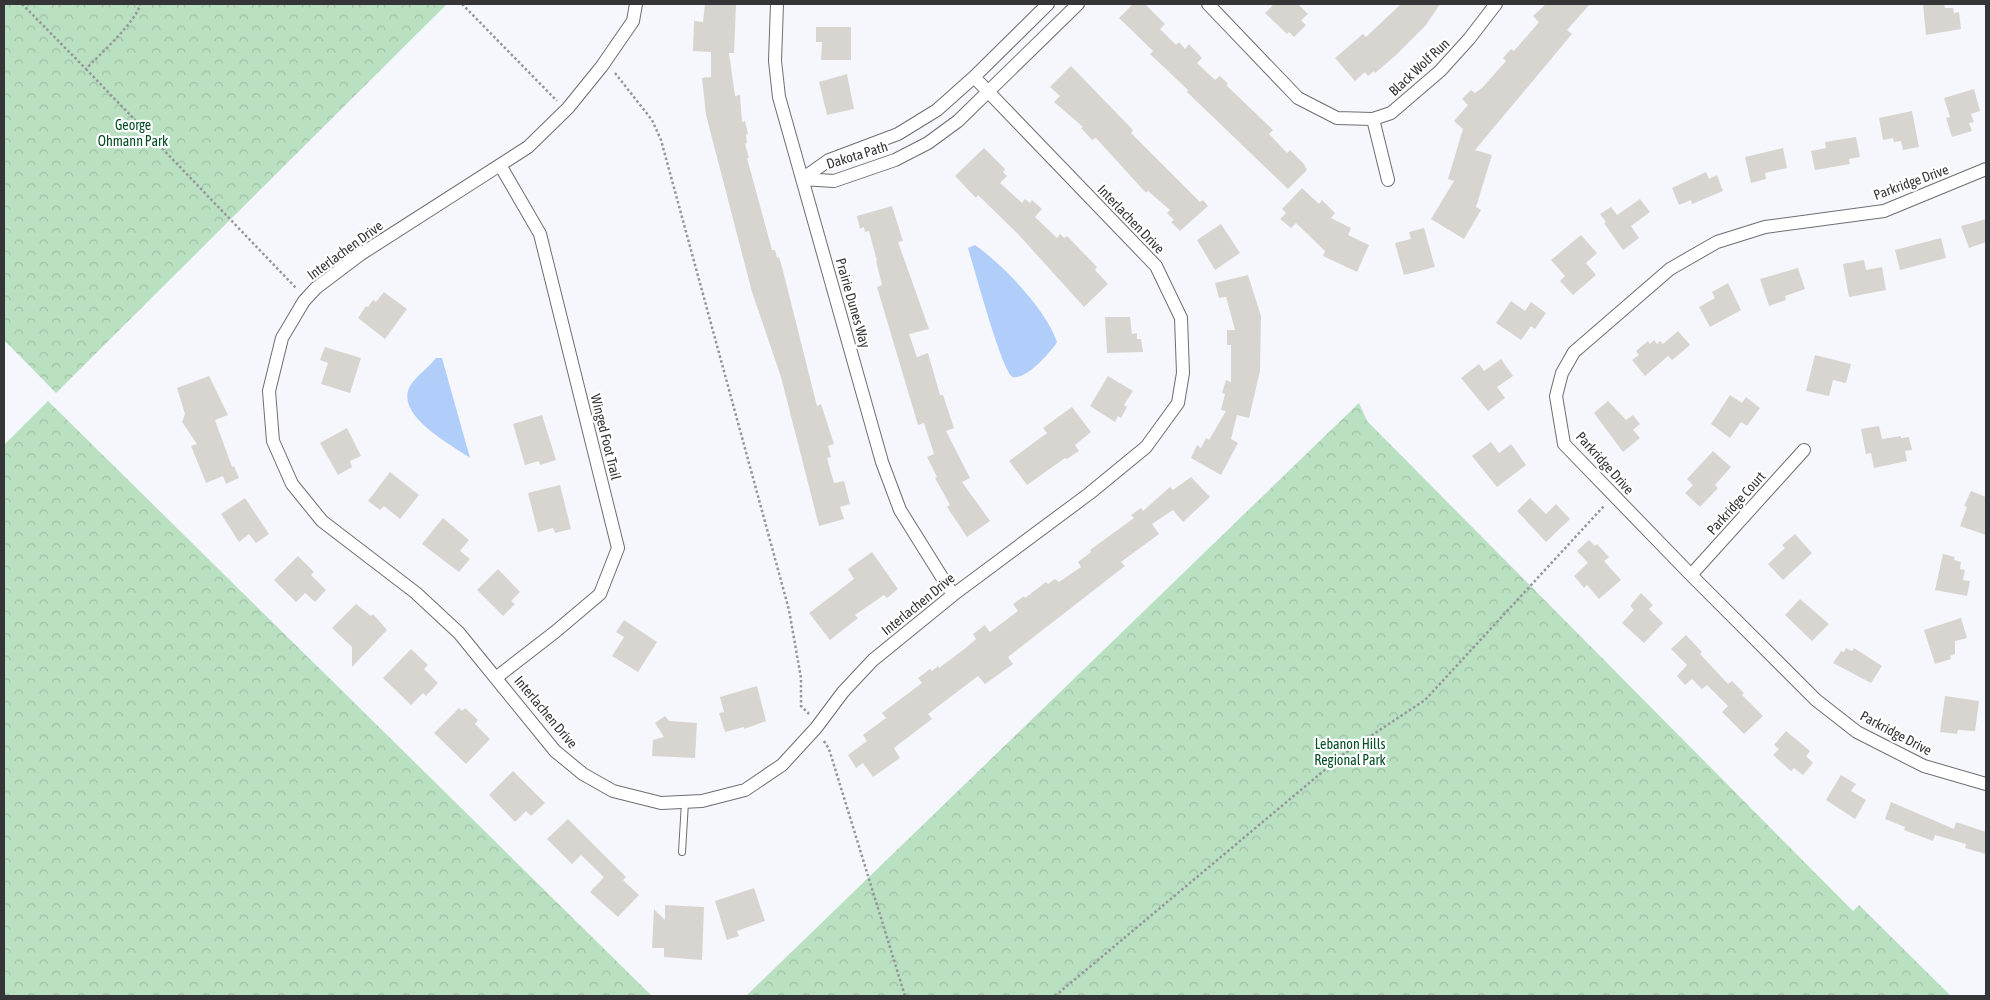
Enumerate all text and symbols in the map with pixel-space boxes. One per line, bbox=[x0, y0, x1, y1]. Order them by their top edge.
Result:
street label: Black Wolf Run bbox=[1386, 35, 1452, 99]
park label: George Ohmann Park bbox=[98, 117, 168, 149]
street label: Dakota Path bbox=[824, 138, 890, 172]
street label: Parkridge Drive bbox=[1871, 161, 1951, 203]
street label: Interlachen Drive bbox=[1094, 181, 1168, 257]
street label: Interlachen Drive bbox=[304, 217, 386, 283]
street label: Prairie Dunes Way bbox=[833, 256, 874, 350]
street label: Winged Foot Trail bbox=[588, 392, 624, 482]
street label: Parkridge Drive bbox=[1573, 428, 1637, 498]
street label: Parkridge Court bbox=[1704, 468, 1768, 538]
street label: Interlachen Drive bbox=[878, 570, 958, 638]
street label: Interlachen Drive bbox=[511, 673, 581, 751]
street label: Parkridge Drive bbox=[1858, 707, 1934, 759]
park label: Lebanon Hills Regional Park bbox=[1314, 736, 1386, 768]

